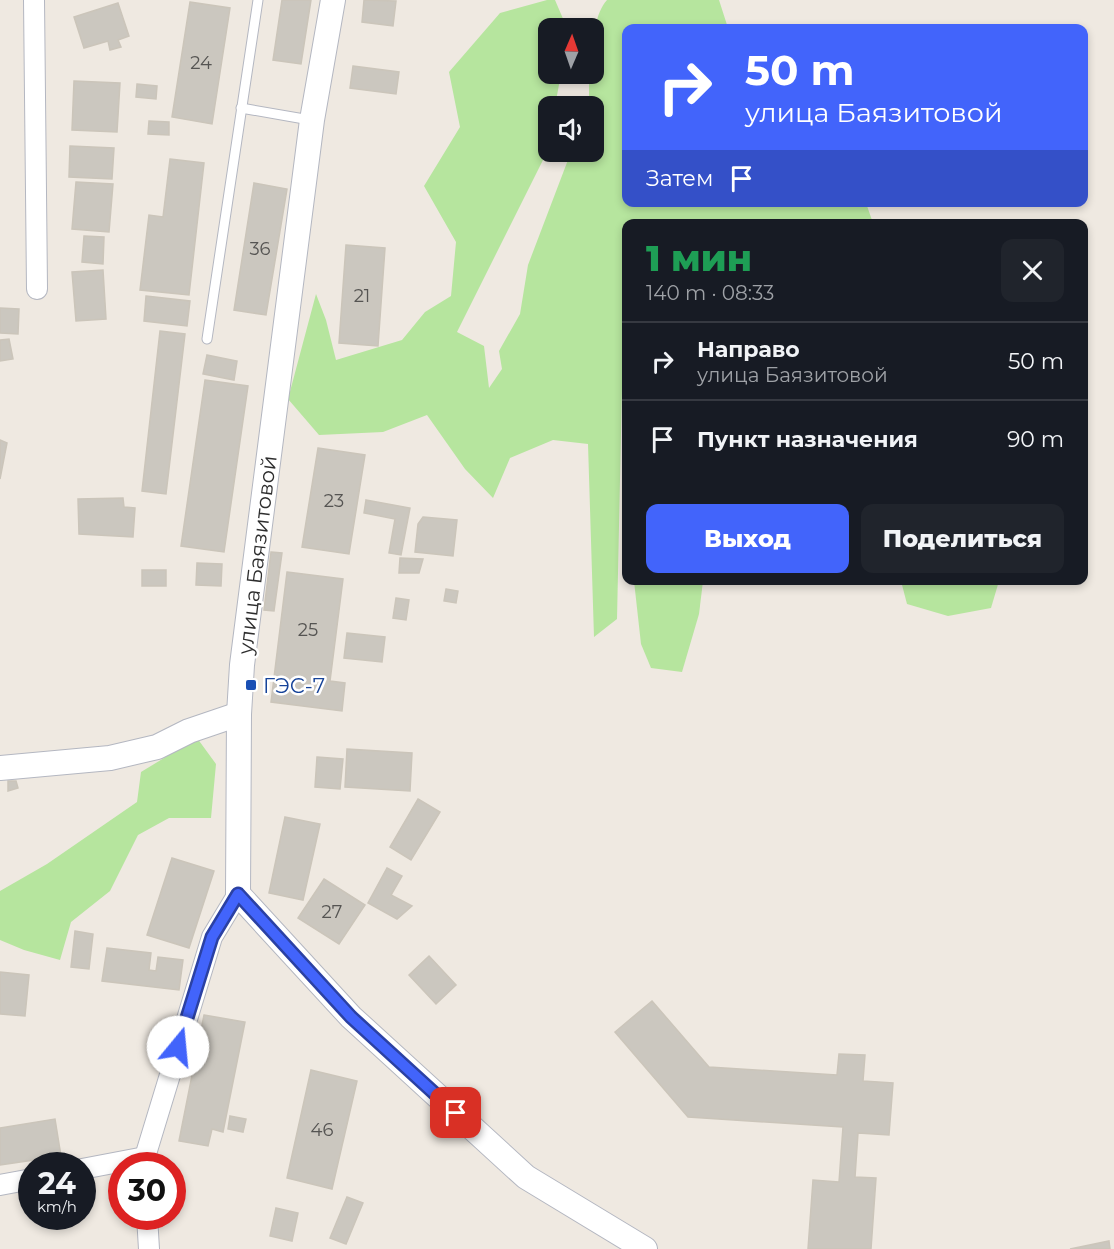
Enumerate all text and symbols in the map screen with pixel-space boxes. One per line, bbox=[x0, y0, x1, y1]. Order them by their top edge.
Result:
north arrow bbox=[538, 18, 604, 84]
map controls bbox=[538, 18, 604, 162]
text: 50 m bbox=[745, 44, 854, 96]
icon: right bbox=[646, 48, 724, 126]
house number: 24 bbox=[190, 52, 212, 74]
button: sound bbox=[538, 96, 604, 162]
text: улица Баязитовой bbox=[745, 96, 1003, 129]
icon: arrive bbox=[725, 162, 758, 195]
text: Затем bbox=[646, 165, 713, 192]
text: 1 мин bbox=[646, 236, 752, 280]
house number: 36 bbox=[249, 238, 271, 260]
button: close bbox=[1001, 239, 1064, 302]
text: 140 m · 08:33 bbox=[646, 281, 774, 305]
house number: 21 bbox=[354, 285, 370, 307]
text: Направо bbox=[697, 336, 800, 363]
icon: right bbox=[646, 345, 679, 378]
text: 50 m bbox=[1008, 348, 1064, 375]
text: улица Баязитовой bbox=[697, 363, 888, 387]
icon: arrive bbox=[646, 423, 679, 456]
text: Пункт назначения bbox=[697, 426, 918, 453]
text: 90 m bbox=[1007, 426, 1064, 453]
street label: улица Баязитовой bbox=[232, 454, 282, 657]
house number: 23 bbox=[324, 490, 344, 512]
button: Выход bbox=[646, 504, 849, 573]
button: Поделиться bbox=[861, 504, 1064, 573]
house number: 25 bbox=[298, 619, 318, 641]
place label: ГЭС-7 bbox=[263, 673, 325, 698]
marker: ГЭС-7 bbox=[244, 678, 258, 692]
house number: 27 bbox=[322, 901, 342, 923]
position arrow bbox=[146, 1015, 210, 1079]
pin bbox=[430, 1087, 481, 1138]
icon: arrive bbox=[439, 1096, 472, 1129]
house number: 46 bbox=[311, 1119, 333, 1141]
speed limit sign: 30 bbox=[108, 1152, 186, 1230]
text: 24 bbox=[38, 1165, 76, 1202]
text: km/h bbox=[37, 1197, 77, 1216]

